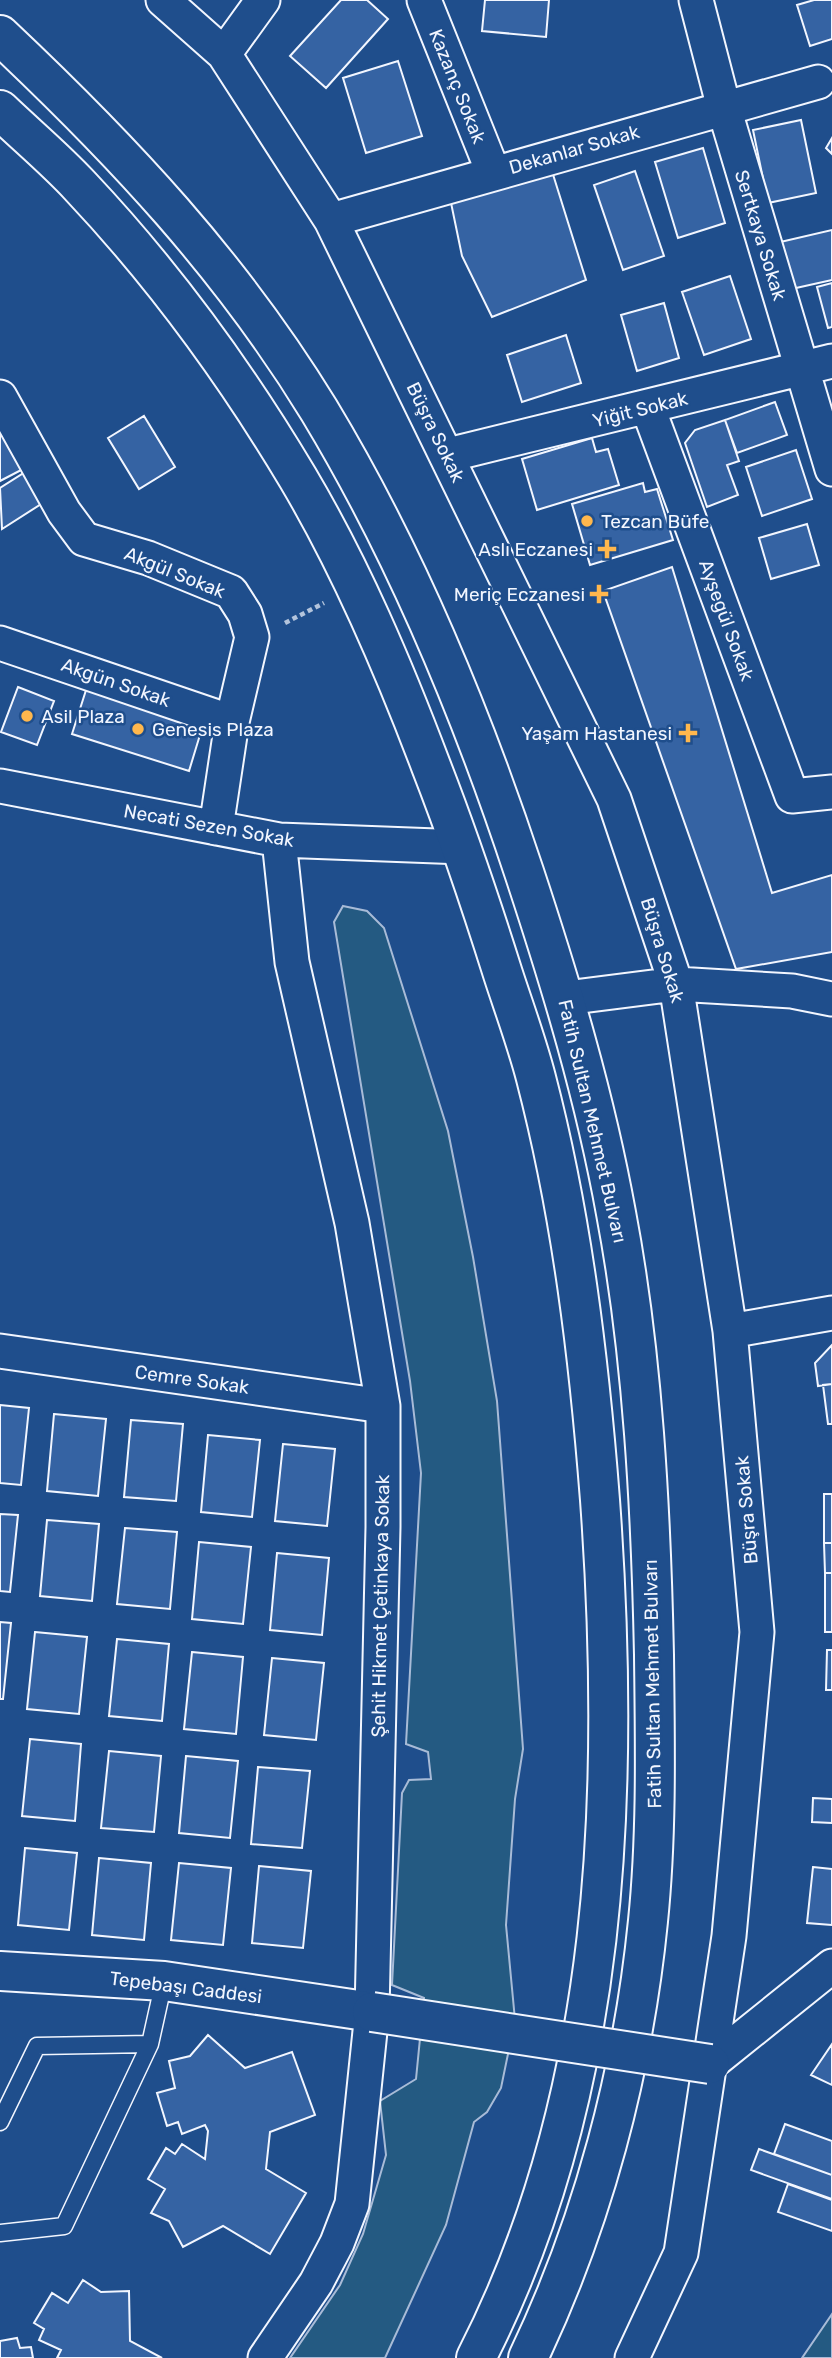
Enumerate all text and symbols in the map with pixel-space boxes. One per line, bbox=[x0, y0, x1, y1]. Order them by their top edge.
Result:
street label: Kazanç Sokak bbox=[424, 26, 491, 147]
street label: Dekanlar Sokak bbox=[506, 120, 642, 179]
street label: Sertkaya Sokak bbox=[730, 167, 791, 303]
street label: Büşra Sokak bbox=[401, 378, 470, 486]
street label: Yiğit Sokak bbox=[590, 387, 690, 432]
place label: Tezcan Büfe bbox=[601, 510, 709, 533]
marker: Tezcan Büfe bbox=[579, 513, 595, 529]
place label: Aslı Eczanesi bbox=[478, 538, 593, 561]
marker: Aslı Eczanesi bbox=[599, 541, 615, 557]
street label: Akgül Sokak bbox=[121, 542, 229, 603]
street label: Ayşegül Sokak bbox=[694, 556, 759, 684]
place label: Meriç Eczanesi bbox=[454, 583, 585, 606]
marker: Meriç Eczanesi bbox=[591, 586, 607, 602]
street label: Akgün Sokak bbox=[58, 653, 173, 712]
place label: Asil Plaza bbox=[41, 705, 125, 728]
marker: Asil Plaza bbox=[19, 708, 35, 724]
place label: Genesis Plaza bbox=[152, 718, 274, 741]
marker: Genesis Plaza bbox=[130, 721, 146, 737]
place label: Yaşam Hastanesi bbox=[521, 722, 672, 745]
marker: Yaşam Hastanesi bbox=[678, 723, 698, 743]
street label: Necati Sezen Sokak bbox=[122, 799, 296, 852]
street label: Büşra Sokak bbox=[636, 895, 689, 1006]
street label: Fatih Sultan Mehmet Bulvarı bbox=[553, 997, 632, 1245]
street label: Cemre Sokak bbox=[133, 1360, 251, 1399]
street label: Büşra Sokak bbox=[730, 1455, 763, 1565]
street label: Şehit Hikmet Çetinkaya Sokak bbox=[367, 1474, 394, 1738]
street label: Fatih Sultan Mehmet Bulvarı bbox=[639, 1559, 666, 1809]
street label: Tepebaşı Caddesi bbox=[109, 1967, 263, 2008]

